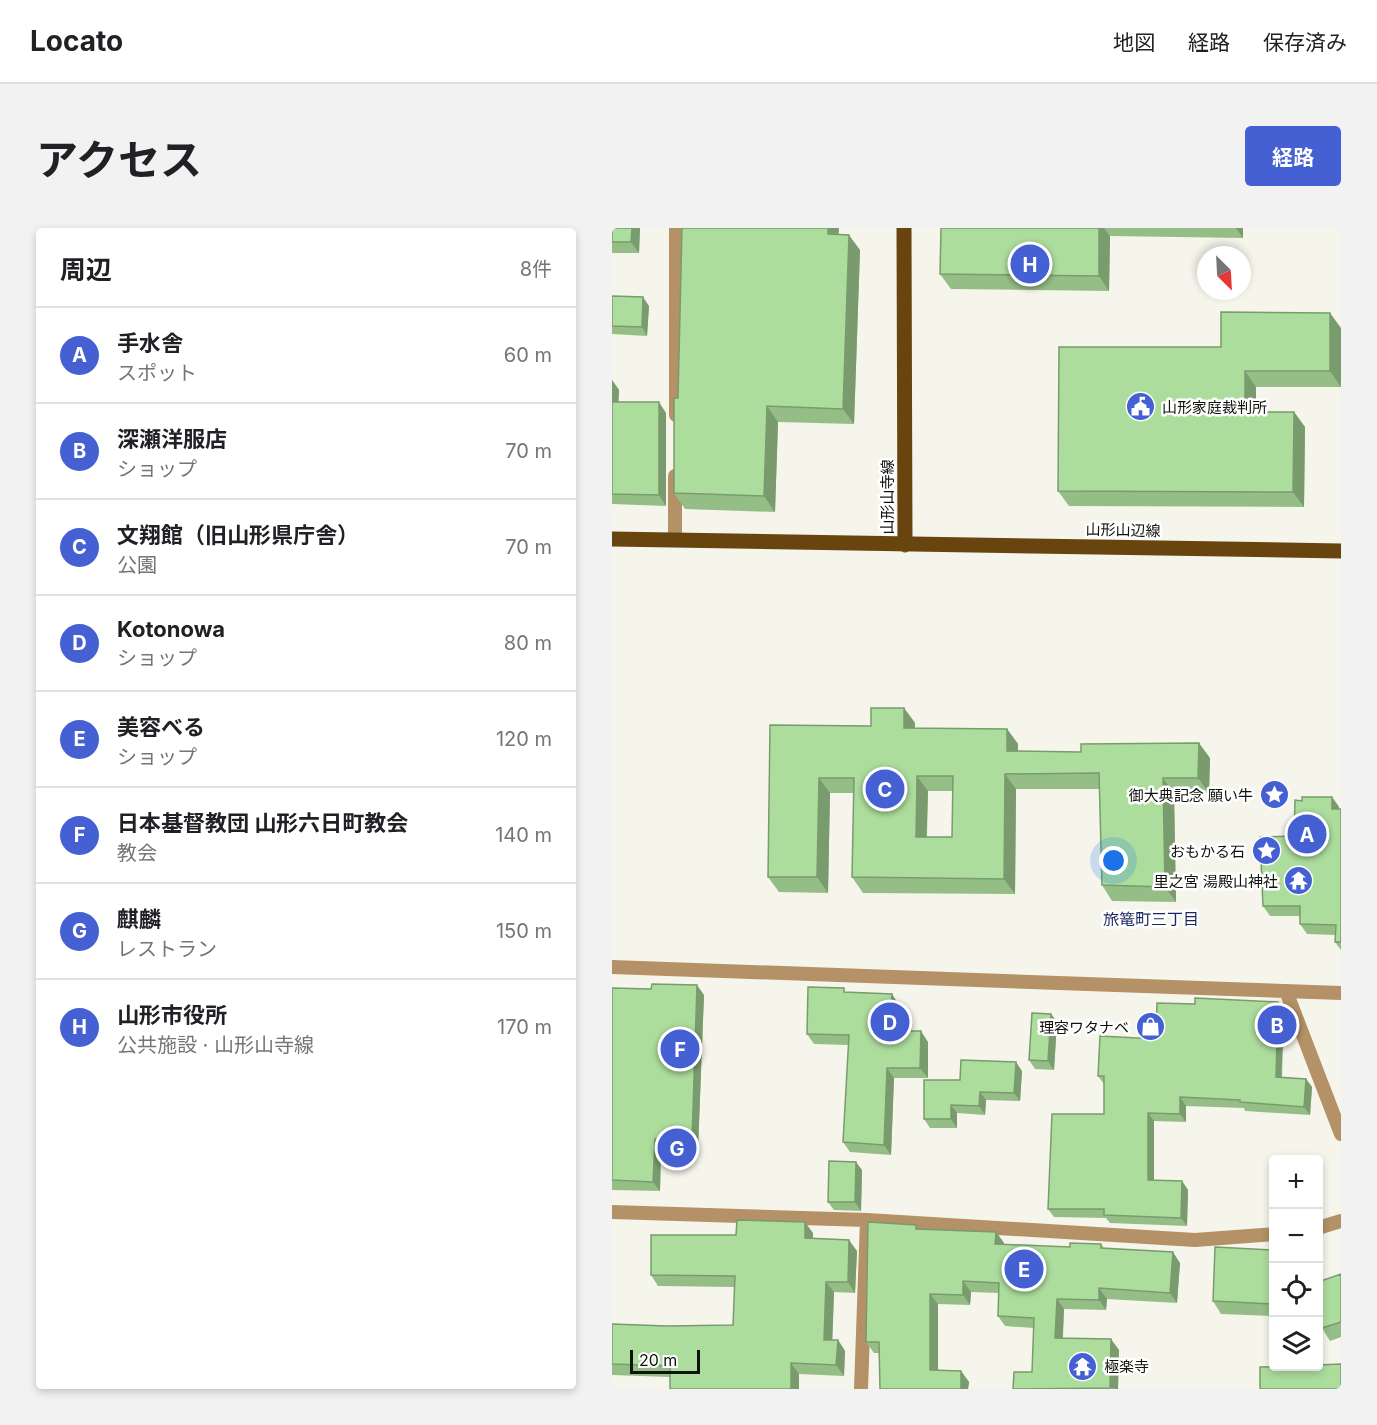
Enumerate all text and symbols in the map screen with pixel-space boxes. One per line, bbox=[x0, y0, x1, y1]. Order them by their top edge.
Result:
text: Locato bbox=[30, 24, 123, 58]
text: 地図 bbox=[1113, 30, 1155, 55]
text: 経路 bbox=[1188, 30, 1230, 55]
text: 保存済み bbox=[1263, 30, 1347, 55]
button: 経路 bbox=[1245, 126, 1341, 186]
text: アクセス bbox=[36, 134, 202, 185]
pin: H bbox=[1010, 242, 1050, 286]
north arrow bbox=[1197, 246, 1251, 300]
text: 周辺 bbox=[60, 254, 112, 285]
text: 8件 bbox=[520, 257, 552, 281]
text: 手水舎 bbox=[117, 330, 183, 356]
text: A bbox=[72, 343, 87, 367]
text: 60 m bbox=[504, 343, 552, 367]
text: スポット bbox=[117, 361, 197, 385]
public building icon: 山形家庭裁判所 bbox=[1125, 391, 1157, 423]
place label: 山形家庭裁判所 bbox=[1162, 398, 1267, 417]
text: 深瀬洋服店 bbox=[117, 426, 227, 452]
text: B bbox=[73, 439, 86, 463]
text: 70 m bbox=[505, 439, 552, 463]
text: ショップ bbox=[117, 457, 197, 481]
street label: 山形山寺線 bbox=[878, 459, 897, 535]
street label: 山形山辺線 bbox=[1085, 520, 1161, 540]
text: 文翔館（旧山形県庁舎） bbox=[117, 522, 359, 548]
text: C bbox=[72, 535, 87, 559]
text: 70 m bbox=[505, 535, 552, 559]
text: 公園 bbox=[117, 553, 157, 577]
text: Kotonowa bbox=[117, 616, 225, 642]
text: D bbox=[72, 631, 87, 655]
text: 80 m bbox=[504, 631, 552, 655]
text: ショップ bbox=[117, 646, 197, 670]
text: 美容べる bbox=[117, 714, 205, 740]
text: E bbox=[73, 727, 86, 751]
text: 120 m bbox=[496, 727, 552, 751]
text: ショップ bbox=[117, 745, 197, 769]
pin: C bbox=[866, 766, 904, 812]
place icon: 御大典記念 願い牛 bbox=[1258, 779, 1290, 811]
place label: 御大典記念 願い牛 bbox=[1129, 786, 1253, 805]
text: 日本基督教団 山形六日町教会 bbox=[117, 810, 408, 836]
pin: A bbox=[1288, 812, 1326, 856]
text: F bbox=[74, 823, 85, 847]
text: 140 m bbox=[495, 823, 552, 847]
place icon: おもかる石 bbox=[1250, 835, 1282, 867]
text: 教会 bbox=[117, 841, 157, 865]
place label: おもかる石 bbox=[1170, 842, 1245, 861]
your location bbox=[1099, 846, 1128, 875]
temple icon: 里之宮 湯殿山神社 bbox=[1283, 865, 1315, 897]
place label: 里之宮 湯殿山神社 bbox=[1154, 872, 1278, 891]
text: 麒麟 bbox=[117, 906, 161, 932]
district label: 旅篭町三丁目 bbox=[1103, 909, 1199, 929]
text: G bbox=[72, 919, 87, 943]
text: 150 m bbox=[496, 919, 552, 943]
text: レストラン bbox=[117, 937, 217, 961]
pin: D bbox=[870, 1000, 910, 1044]
text: 山形市役所 bbox=[117, 1002, 227, 1028]
pin: B bbox=[1258, 1002, 1296, 1048]
shop icon: 理容ワタナベ bbox=[1134, 1011, 1166, 1043]
text: H bbox=[72, 1015, 87, 1039]
text: 170 m bbox=[497, 1015, 552, 1039]
place label: 理容ワタナベ bbox=[1039, 1018, 1129, 1037]
pin: F bbox=[660, 1026, 700, 1072]
text: 公共施設 · 山形山寺線 bbox=[117, 1033, 314, 1057]
pin: G bbox=[658, 1126, 696, 1170]
map controls bbox=[1269, 1155, 1323, 1371]
button: + bbox=[1269, 1155, 1323, 1209]
button: − bbox=[1269, 1209, 1323, 1263]
pin: E bbox=[1004, 1246, 1044, 1292]
button: locate bbox=[1269, 1263, 1323, 1317]
button: layers bbox=[1269, 1317, 1323, 1371]
scale bar bbox=[630, 1347, 700, 1374]
text: 20 m bbox=[639, 1350, 677, 1370]
temple icon: 極楽寺 bbox=[1067, 1350, 1099, 1382]
place label: 極楽寺 bbox=[1104, 1357, 1149, 1376]

